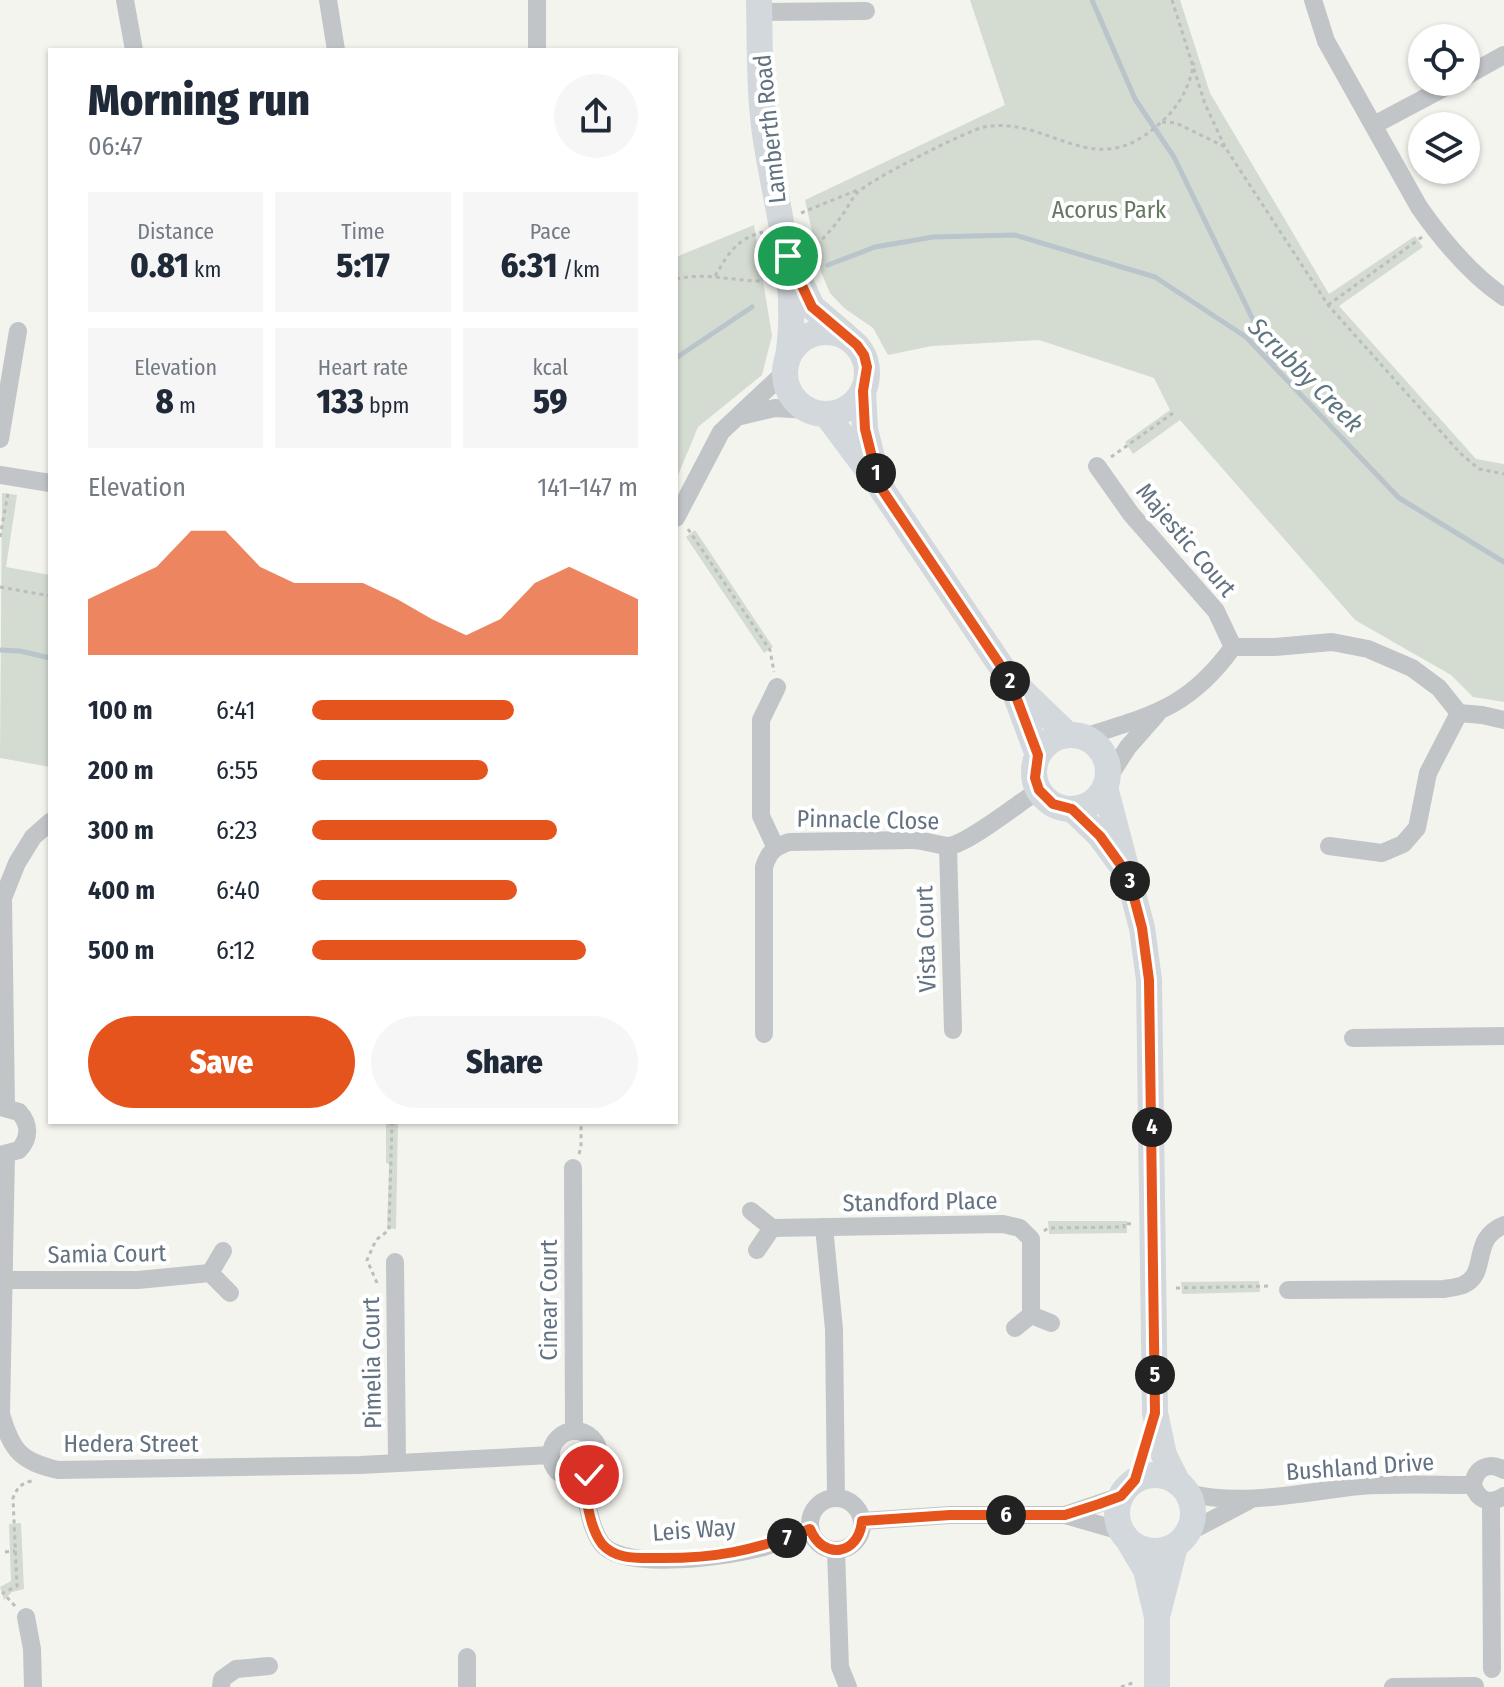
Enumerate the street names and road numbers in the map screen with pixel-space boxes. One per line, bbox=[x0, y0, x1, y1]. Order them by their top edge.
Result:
street label: Lamberth Road bbox=[748, 53, 792, 205]
street label: Majestic Court bbox=[1130, 478, 1242, 603]
street label: Pinnacle Close bbox=[796, 805, 940, 835]
street label: Vista Court bbox=[910, 885, 942, 993]
street label: Standford Place bbox=[842, 1187, 998, 1217]
street label: Samia Court bbox=[47, 1239, 167, 1269]
street label: Cinear Court bbox=[535, 1239, 563, 1361]
street label: Pimelia Court bbox=[357, 1297, 387, 1429]
street label: Hedera Street bbox=[63, 1430, 199, 1458]
street label: Bushland Drive bbox=[1285, 1448, 1435, 1486]
street label: Leis Way bbox=[651, 1513, 737, 1547]

